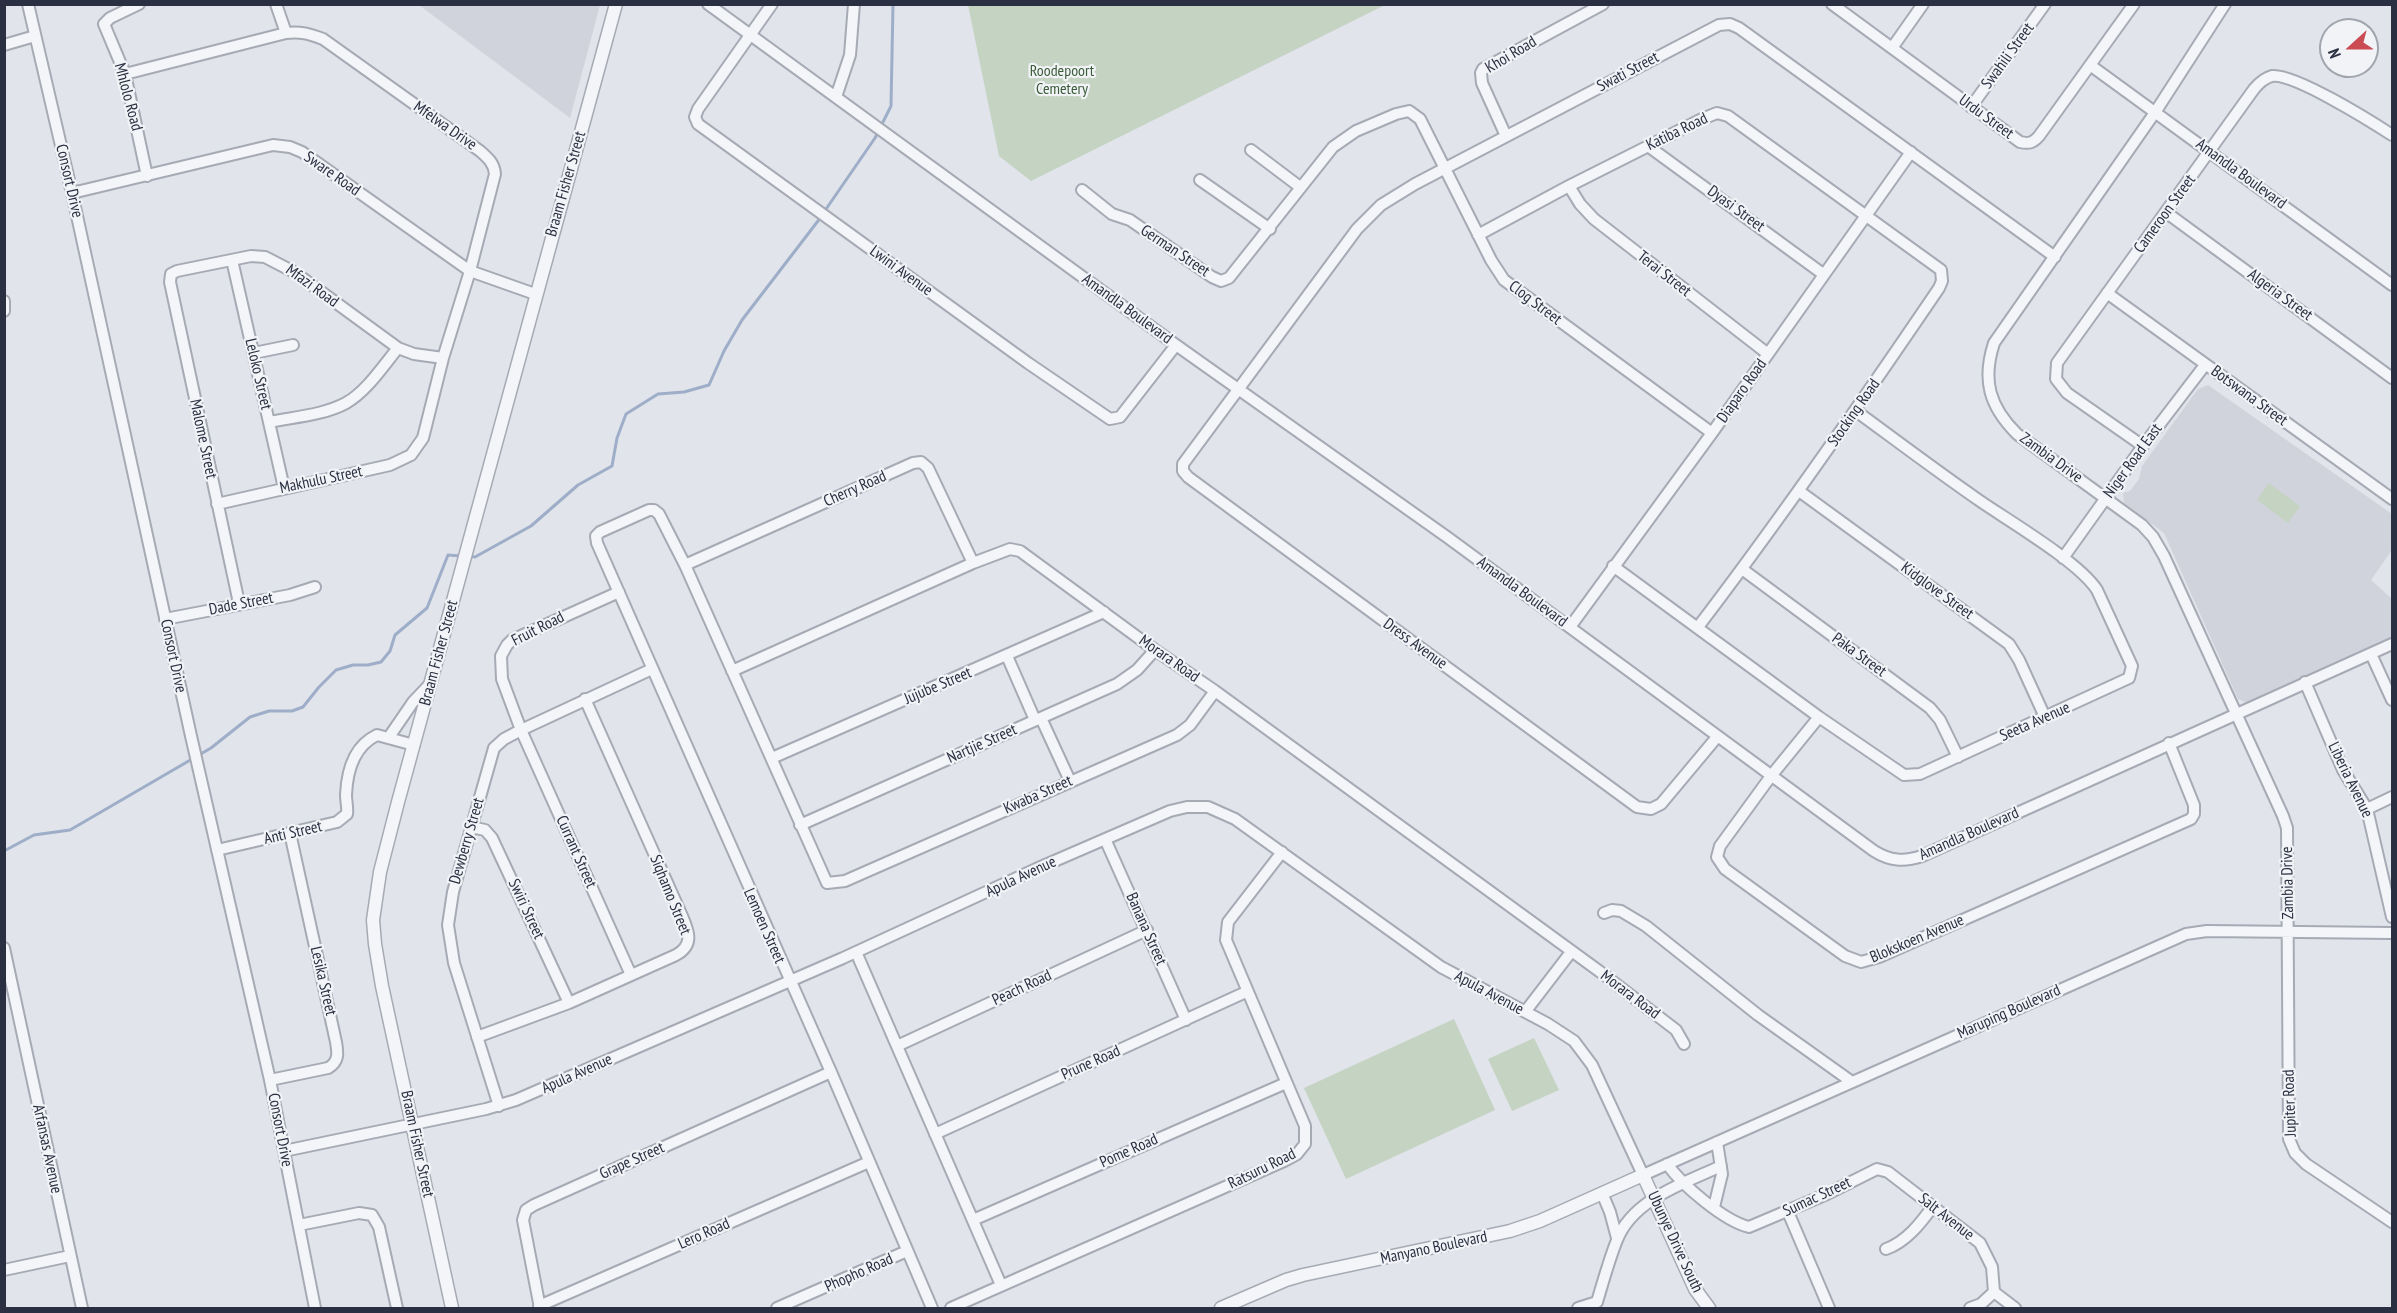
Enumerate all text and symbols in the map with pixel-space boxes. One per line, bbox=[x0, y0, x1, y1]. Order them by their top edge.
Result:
north arrow bbox=[2319, 18, 2379, 78]
street label: Swahili Street bbox=[1978, 19, 2038, 93]
street label: Khoi Road bbox=[1482, 32, 1540, 78]
text: N bbox=[2323, 46, 2345, 61]
street label: Swati Street bbox=[1594, 48, 1662, 96]
street label: Mhlolo Road bbox=[110, 61, 146, 133]
park label: Roodepoort Cemetery bbox=[1030, 61, 1094, 99]
street label: Urdu Street bbox=[1955, 91, 2017, 143]
street label: Mfelwa Drive bbox=[410, 97, 480, 155]
street label: Katiba Road bbox=[1643, 109, 1711, 155]
street label: Braam Fisher Street bbox=[542, 129, 590, 239]
street label: Amandla Boulevard bbox=[2192, 135, 2290, 213]
street label: Consort Drive bbox=[51, 142, 87, 220]
street label: Sware Road bbox=[300, 148, 364, 200]
street label: Cameroon Street bbox=[2130, 171, 2200, 257]
street label: Dyasi Street bbox=[1704, 182, 1768, 236]
street label: German Street bbox=[1137, 221, 1213, 281]
street label: Lwini Avenue bbox=[866, 242, 936, 300]
street label: Terai Street bbox=[1633, 247, 1695, 301]
street label: Mfazi Road bbox=[282, 260, 342, 312]
street label: Algeria Street bbox=[2244, 265, 2316, 325]
street label: Amandla Boulevard bbox=[1078, 270, 1176, 348]
street label: Clog Street bbox=[1505, 277, 1565, 329]
street label: Leloko Street bbox=[240, 336, 276, 412]
street label: Diaparo Road bbox=[1713, 355, 1771, 427]
street label: Botswana Street bbox=[2207, 362, 2291, 430]
street label: Stocking Road bbox=[1824, 376, 1884, 450]
street label: Malome Street bbox=[185, 398, 221, 480]
street label: Niger Road East bbox=[2100, 420, 2166, 502]
street label: Zambia Drive bbox=[2016, 429, 2086, 487]
street label: Makhulu Street bbox=[278, 462, 364, 498]
street label: Cherry Road bbox=[821, 467, 889, 511]
street label: Amandla Boulevard bbox=[1473, 553, 1571, 631]
street label: Kidglove Street bbox=[1897, 558, 1977, 624]
street label: Dade Street bbox=[207, 588, 275, 620]
street label: Braam Fisher Street bbox=[416, 598, 462, 708]
street label: Fruit Road bbox=[508, 608, 568, 650]
street label: Dress Avenue bbox=[1379, 614, 1451, 674]
street label: Consort Drive bbox=[156, 617, 190, 695]
street label: Paka Street bbox=[1828, 629, 1890, 681]
street label: Morara Road bbox=[1135, 631, 1203, 687]
street label: Jujube Street bbox=[901, 663, 975, 709]
street label: Seeta Avenue bbox=[1997, 698, 2073, 746]
street label: Nartjie Street bbox=[944, 720, 1020, 768]
street label: Liberia Avenue bbox=[2323, 739, 2377, 821]
street label: Kwaba Street bbox=[1001, 771, 1075, 819]
street label: Dewberry Street bbox=[445, 795, 489, 887]
street label: Amandla Boulevard bbox=[1916, 803, 2022, 865]
street label: Currant Street bbox=[552, 813, 600, 891]
street label: Anti Street bbox=[262, 817, 324, 849]
street label: Zambia Drive bbox=[2278, 846, 2298, 920]
street label: Siqhamo Street bbox=[645, 852, 695, 938]
street label: Apula Avenue bbox=[983, 852, 1059, 902]
street label: Swiri Street bbox=[504, 876, 548, 942]
street label: Lemoen Street bbox=[739, 886, 789, 966]
street label: Banana Street bbox=[1122, 890, 1170, 968]
street label: Blokskoen Avenue bbox=[1867, 911, 1967, 967]
street label: Lesika Street bbox=[306, 944, 340, 1018]
street label: Peach Road bbox=[989, 966, 1055, 1010]
street label: Morara Road bbox=[1597, 966, 1663, 1024]
street label: Apula Avenue bbox=[1451, 967, 1527, 1019]
street label: Maruping Boulevard bbox=[1954, 981, 2064, 1043]
street label: Prune Road bbox=[1059, 1042, 1123, 1084]
street label: Apula Avenue bbox=[539, 1050, 615, 1098]
street label: Jupiter Road bbox=[2279, 1069, 2301, 1137]
street label: Braam Fisher Street bbox=[396, 1089, 438, 1199]
street label: Consort Drive bbox=[263, 1091, 297, 1169]
street label: Arfansas Avenue bbox=[28, 1103, 66, 1195]
street label: Pome Road bbox=[1097, 1130, 1161, 1172]
street label: Grape Street bbox=[597, 1138, 667, 1184]
street label: Ratsuru Road bbox=[1225, 1144, 1299, 1194]
street label: Sumac Street bbox=[1780, 1173, 1854, 1221]
street label: Ubunye Drive South bbox=[1643, 1188, 1707, 1296]
street label: Salt Avenue bbox=[1914, 1189, 1978, 1245]
street label: Lero Road bbox=[675, 1214, 733, 1254]
street label: Manyano Boulevard bbox=[1379, 1227, 1489, 1269]
street label: Phopho Road bbox=[822, 1249, 896, 1297]

